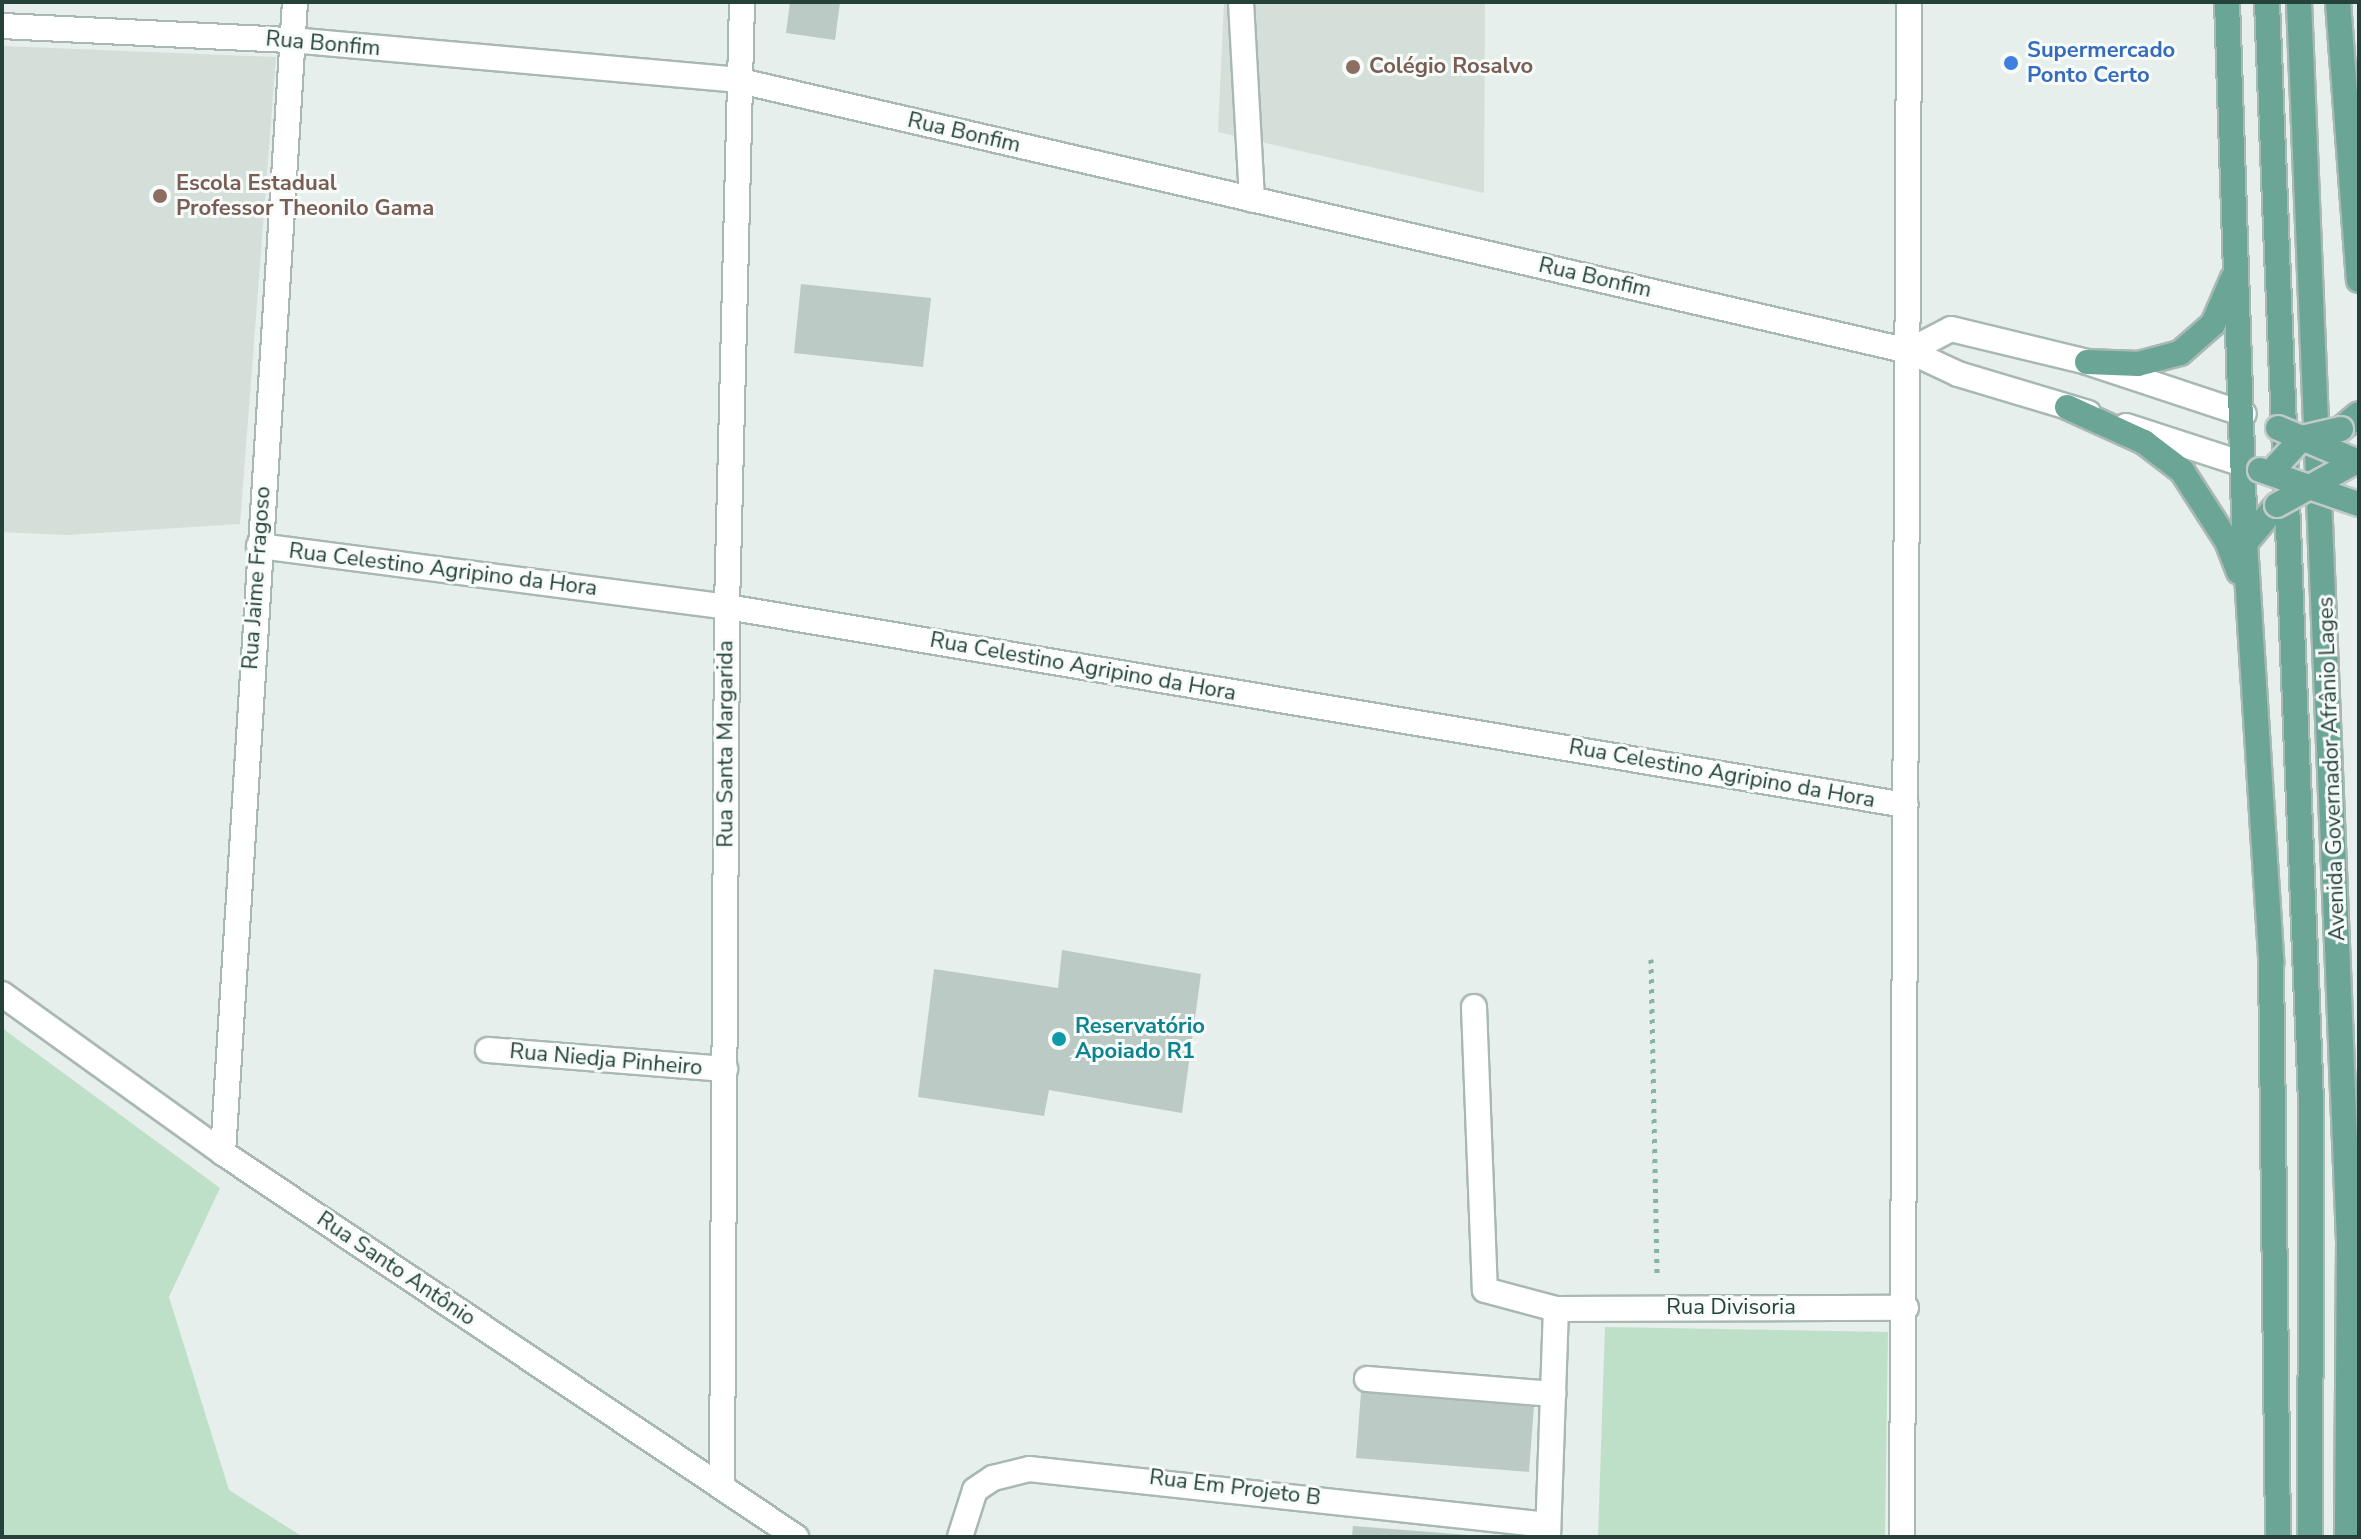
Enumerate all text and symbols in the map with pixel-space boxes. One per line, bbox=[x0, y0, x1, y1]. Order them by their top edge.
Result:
street label: Rua Bonfim bbox=[265, 26, 381, 62]
place label: Supermercado Ponto Certo bbox=[2027, 37, 2175, 88]
place label: Colégio Rosalvo bbox=[1369, 54, 1533, 80]
marker: Supermercado Ponto Certo bbox=[2002, 54, 2020, 72]
marker: Colégio Rosalvo bbox=[1344, 58, 1362, 76]
street label: Rua Bonfim bbox=[905, 107, 1023, 159]
place label: Escola Estadual Professor Theonilo Gama bbox=[176, 170, 434, 222]
marker: Escola Estadual Professor Theonilo Gama bbox=[151, 187, 169, 205]
street label: Rua Bonfim bbox=[1536, 252, 1654, 304]
street label: Rua Jaime Fragoso bbox=[237, 485, 277, 671]
street label: Rua Celestino Agripino da Hora bbox=[287, 538, 599, 602]
street label: Avenida Governador Afrânio Lages bbox=[2313, 596, 2351, 942]
street label: Rua Celestino Agripino da Hora bbox=[928, 627, 1238, 707]
street label: Rua Santa Margarida bbox=[713, 640, 739, 848]
street label: Rua Celestino Agripino da Hora bbox=[1567, 734, 1877, 814]
place label: Reservatório Apoiado R1 bbox=[1075, 1013, 1205, 1064]
marker: Reservatório Apoiado R1 bbox=[1050, 1030, 1068, 1048]
street label: Rua Niedja Pinheiro bbox=[508, 1038, 704, 1082]
street label: Rua Santo Antônio bbox=[312, 1206, 480, 1332]
street label: Rua Divisoria bbox=[1666, 1295, 1796, 1321]
street label: Rua Em Projeto B bbox=[1148, 1464, 1322, 1512]

